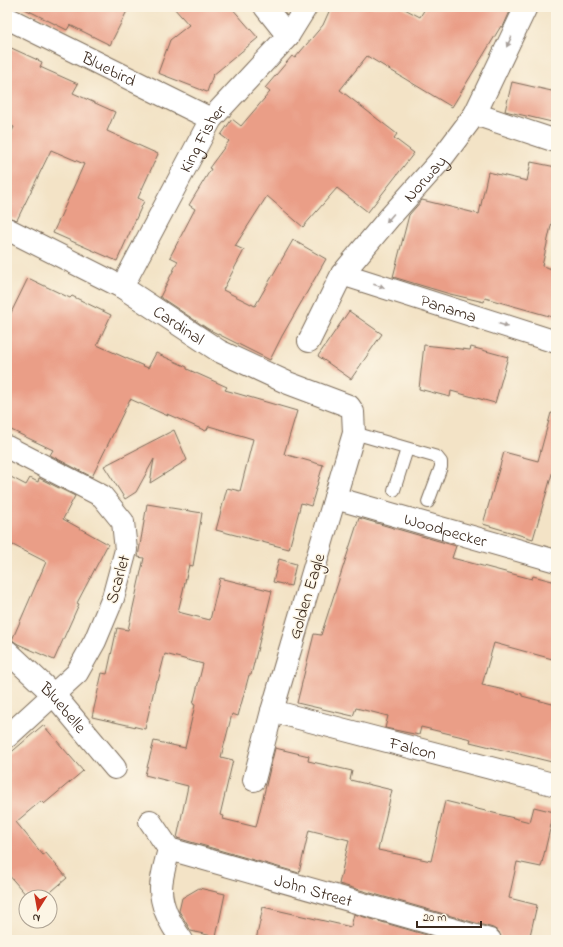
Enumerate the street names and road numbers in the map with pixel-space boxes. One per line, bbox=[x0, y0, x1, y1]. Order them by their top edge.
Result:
street label: Bluebird bbox=[76, 46, 140, 94]
street label: King Fisher bbox=[174, 99, 233, 178]
street label: Norway bbox=[398, 151, 455, 208]
street label: Panama bbox=[417, 289, 480, 330]
street label: Cardinal bbox=[147, 300, 209, 352]
street label: Woodpecker bbox=[401, 507, 490, 555]
street label: Golden Eagle bbox=[283, 550, 334, 643]
street label: Scarlet bbox=[100, 552, 137, 606]
street label: Bluebelle bbox=[33, 676, 92, 739]
street label: Falcon bbox=[386, 731, 439, 767]
street label: John Street bbox=[271, 868, 355, 914]

